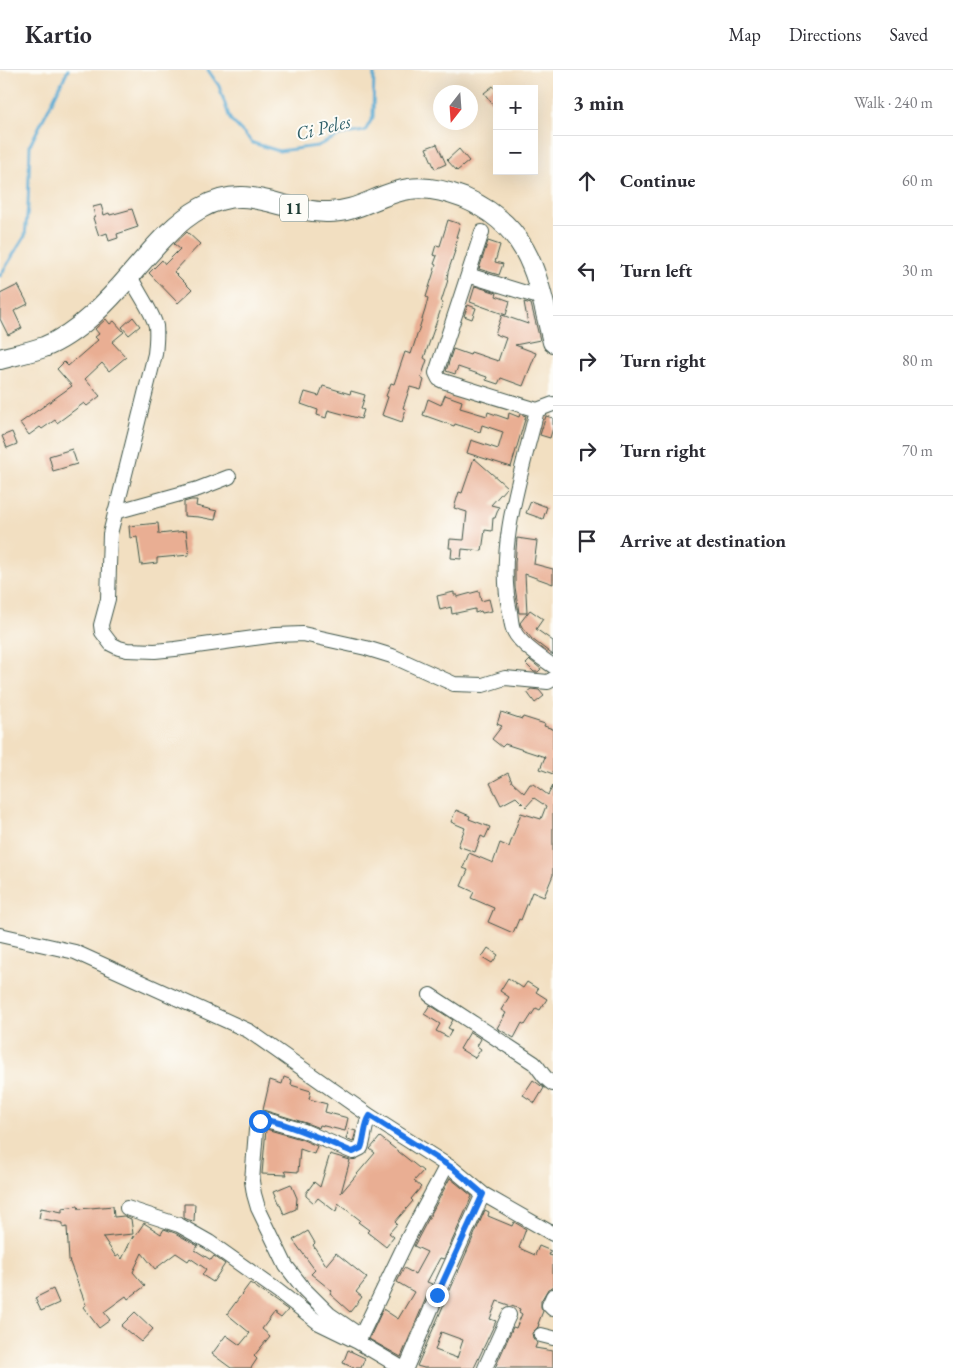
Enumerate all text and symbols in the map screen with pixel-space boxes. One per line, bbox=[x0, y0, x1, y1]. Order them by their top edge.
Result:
text: Kartio bbox=[25, 19, 92, 50]
text: Map bbox=[729, 23, 761, 46]
text: Directions bbox=[789, 23, 861, 46]
text: Saved bbox=[889, 23, 928, 46]
north arrow bbox=[433, 85, 478, 130]
map controls bbox=[493, 85, 538, 175]
button: + bbox=[493, 85, 538, 130]
text: 3 min bbox=[573, 89, 624, 116]
text: Walk · 240 m bbox=[854, 92, 933, 113]
water label: Ci Peles bbox=[293, 108, 354, 146]
button: − bbox=[493, 130, 538, 175]
icon: ahead bbox=[573, 167, 601, 195]
text: Continue bbox=[620, 168, 695, 193]
text: 60 m bbox=[902, 170, 933, 191]
road number: 11 bbox=[280, 195, 308, 222]
icon: left bbox=[573, 257, 601, 285]
text: Turn left bbox=[620, 258, 692, 283]
text: 30 m bbox=[902, 260, 933, 281]
icon: right bbox=[573, 347, 601, 375]
text: Turn right bbox=[620, 348, 706, 373]
text: 80 m bbox=[902, 350, 933, 371]
icon: right bbox=[573, 437, 601, 465]
text: Turn right bbox=[620, 438, 706, 463]
text: 70 m bbox=[902, 440, 933, 461]
icon: arrive bbox=[573, 527, 601, 555]
text: Arrive at destination bbox=[620, 528, 786, 553]
route start bbox=[249, 1110, 272, 1133]
route end bbox=[426, 1284, 449, 1307]

